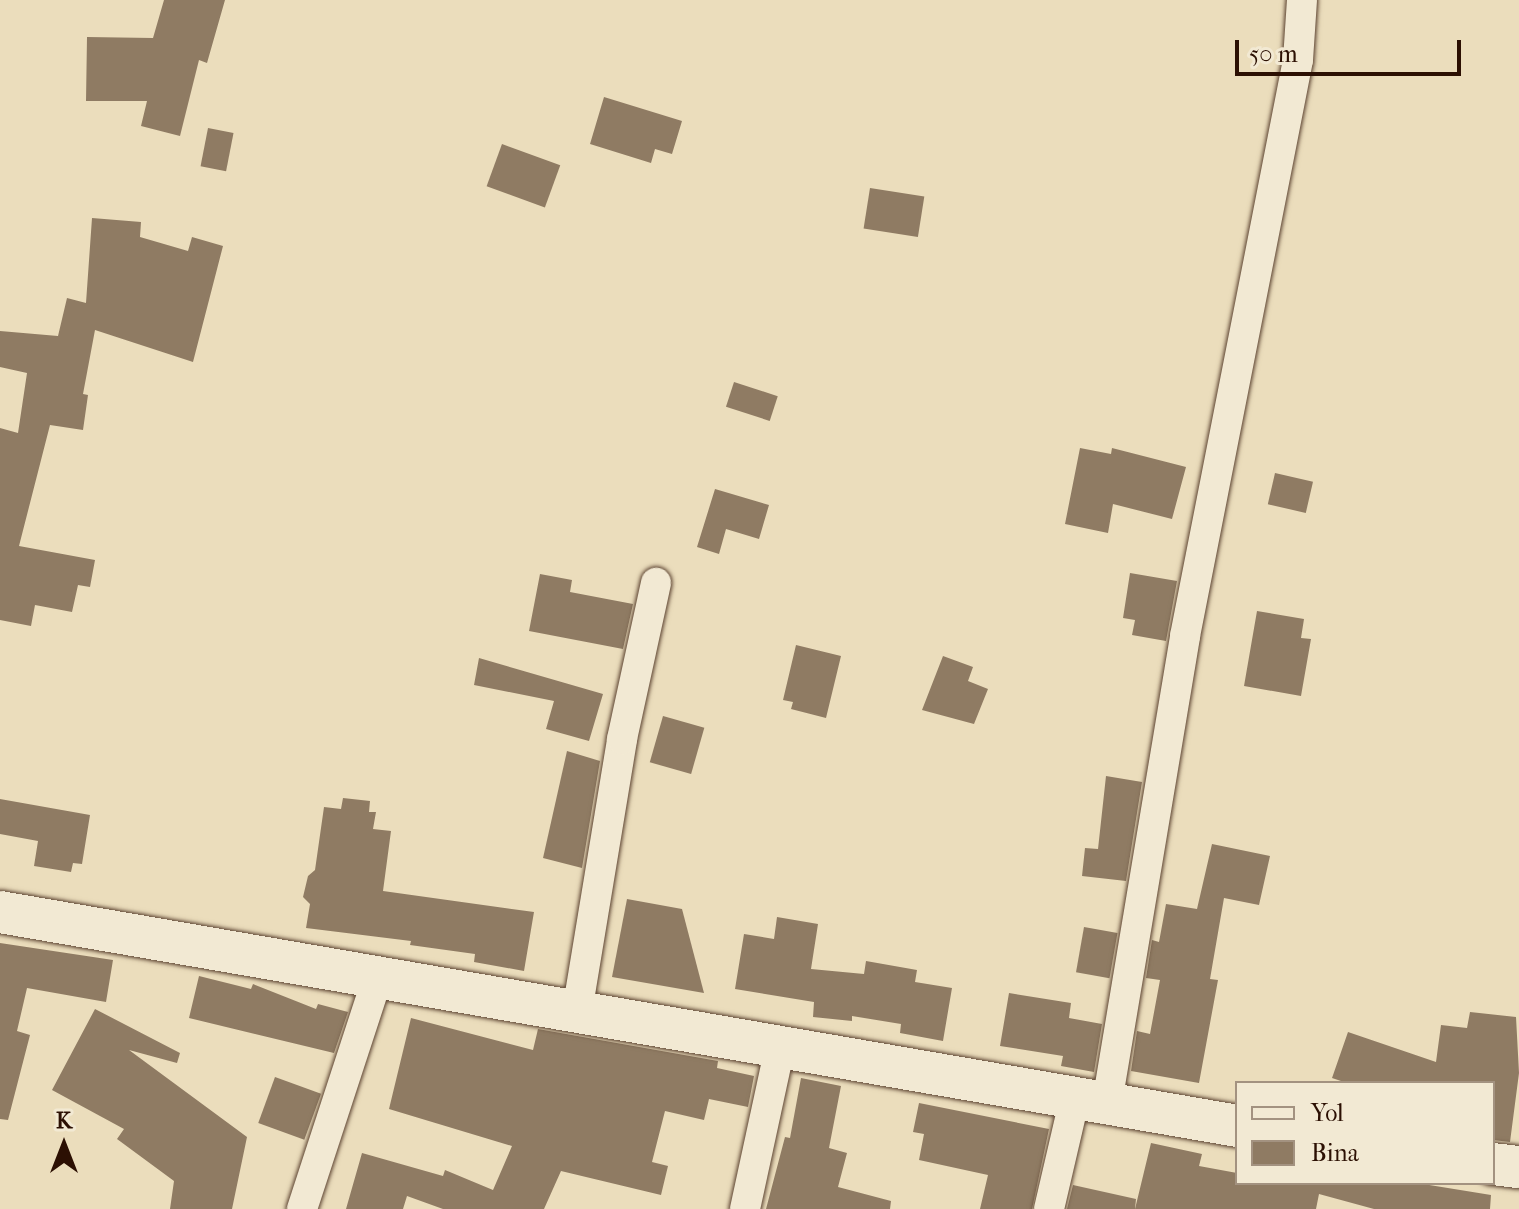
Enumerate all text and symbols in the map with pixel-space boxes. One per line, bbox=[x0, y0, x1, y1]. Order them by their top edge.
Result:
scale bar bbox=[1239, 24, 1465, 74]
text: 50 m bbox=[1249, 40, 1298, 68]
legend bbox=[1235, 1081, 1495, 1185]
text: Yol bbox=[1311, 1099, 1344, 1127]
north arrow bbox=[24, 1105, 104, 1185]
text: K bbox=[56, 1108, 72, 1134]
text: Bina bbox=[1311, 1139, 1359, 1167]

